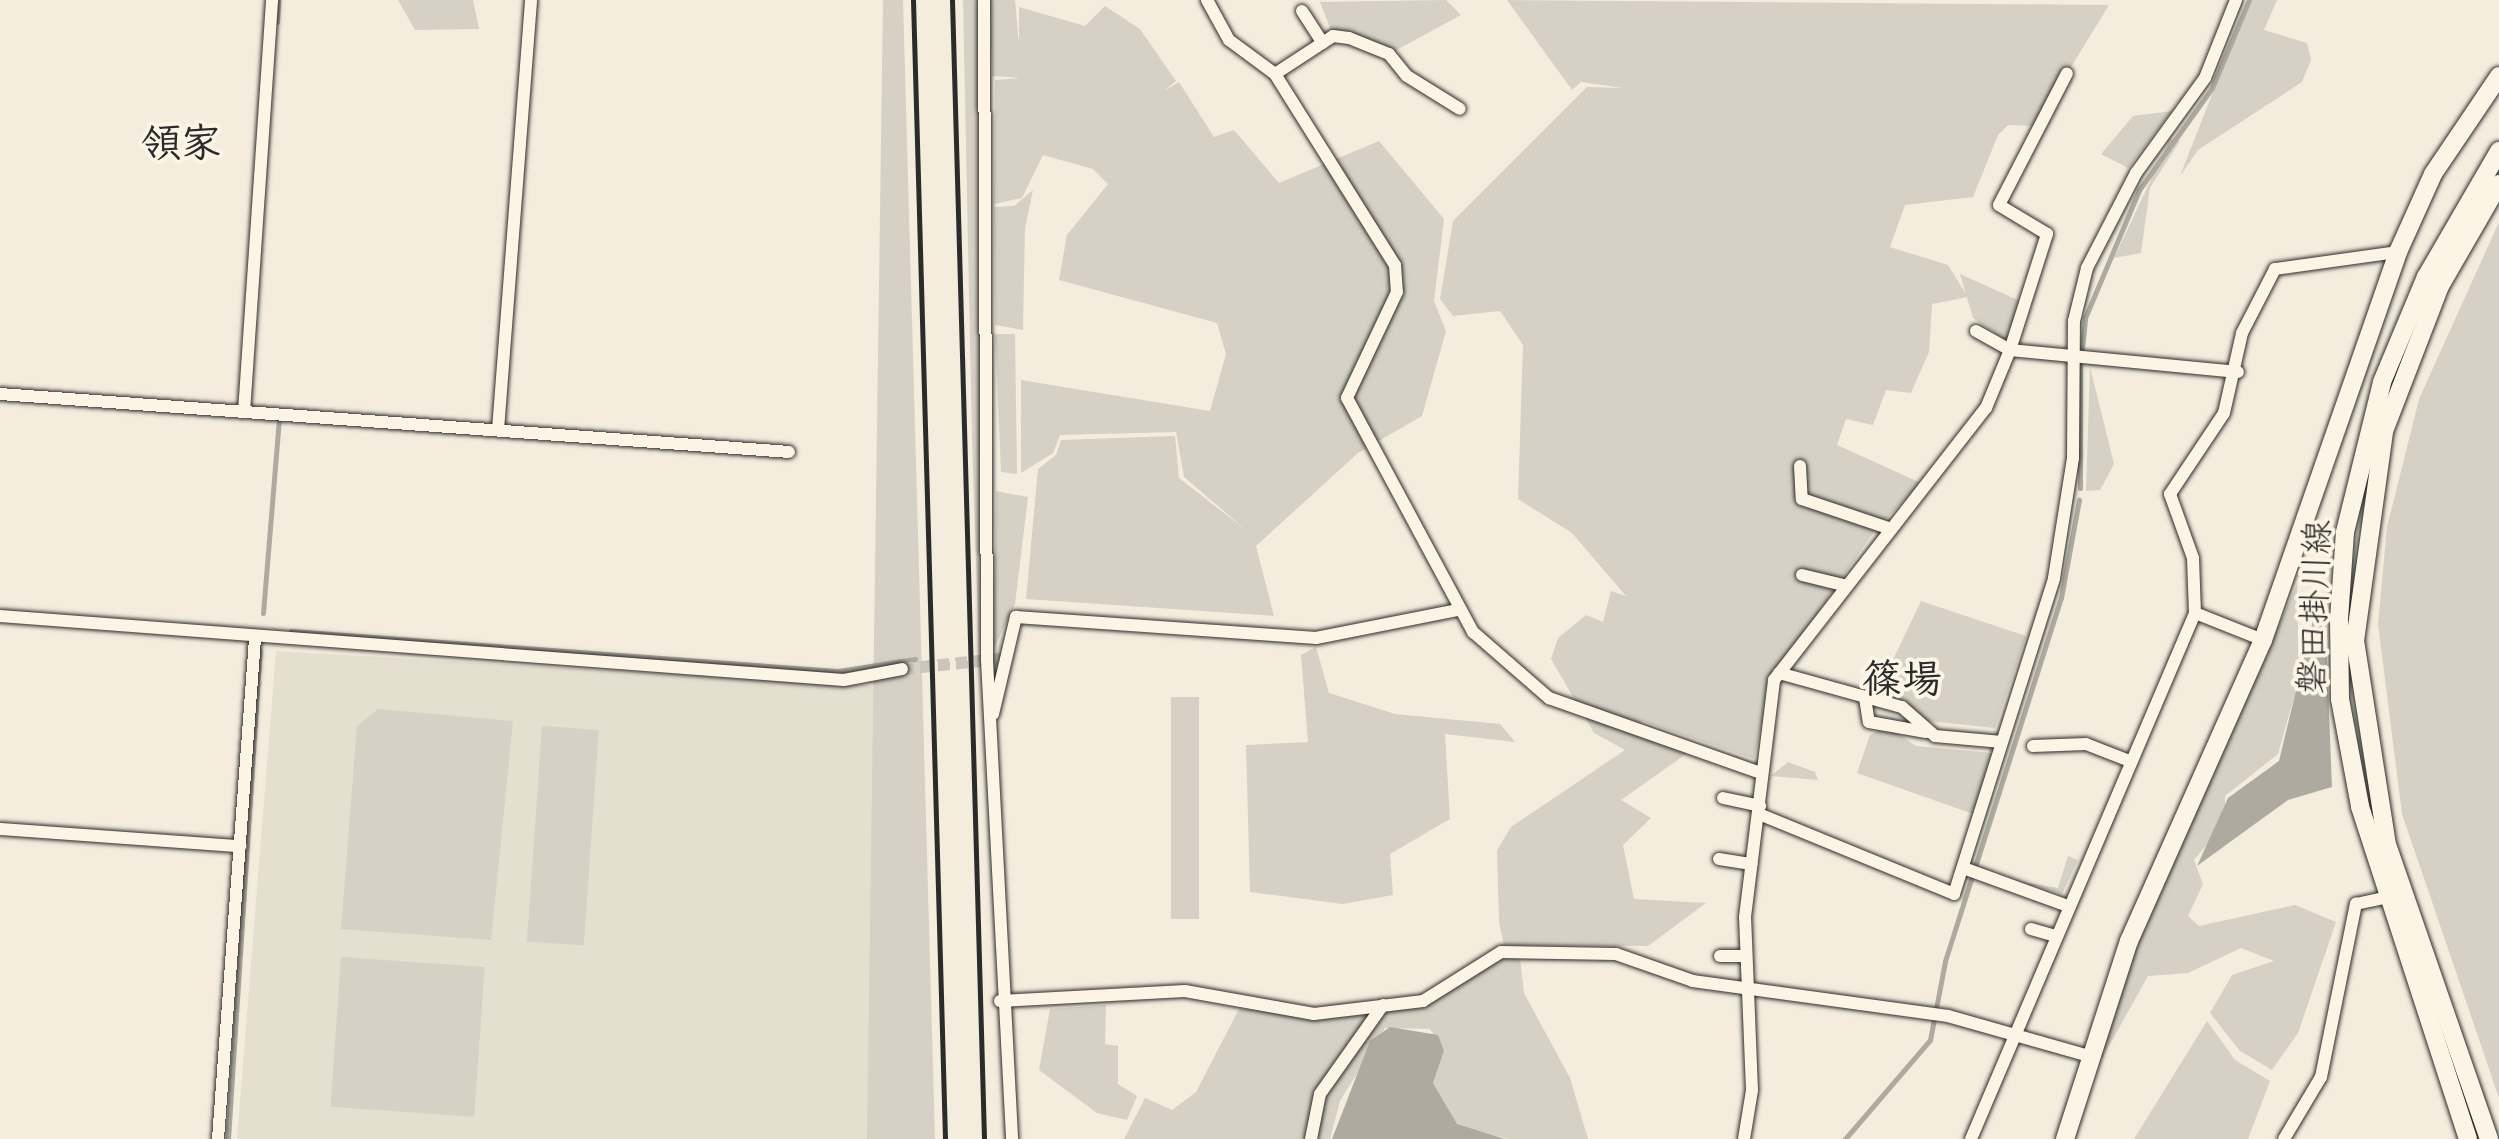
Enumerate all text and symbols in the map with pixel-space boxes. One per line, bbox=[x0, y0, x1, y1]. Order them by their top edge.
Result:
district label: 領家 bbox=[141, 118, 221, 166]
street label: 磐田掛川線 bbox=[2290, 519, 2338, 695]
district label: 篠場 bbox=[1862, 654, 1942, 702]

